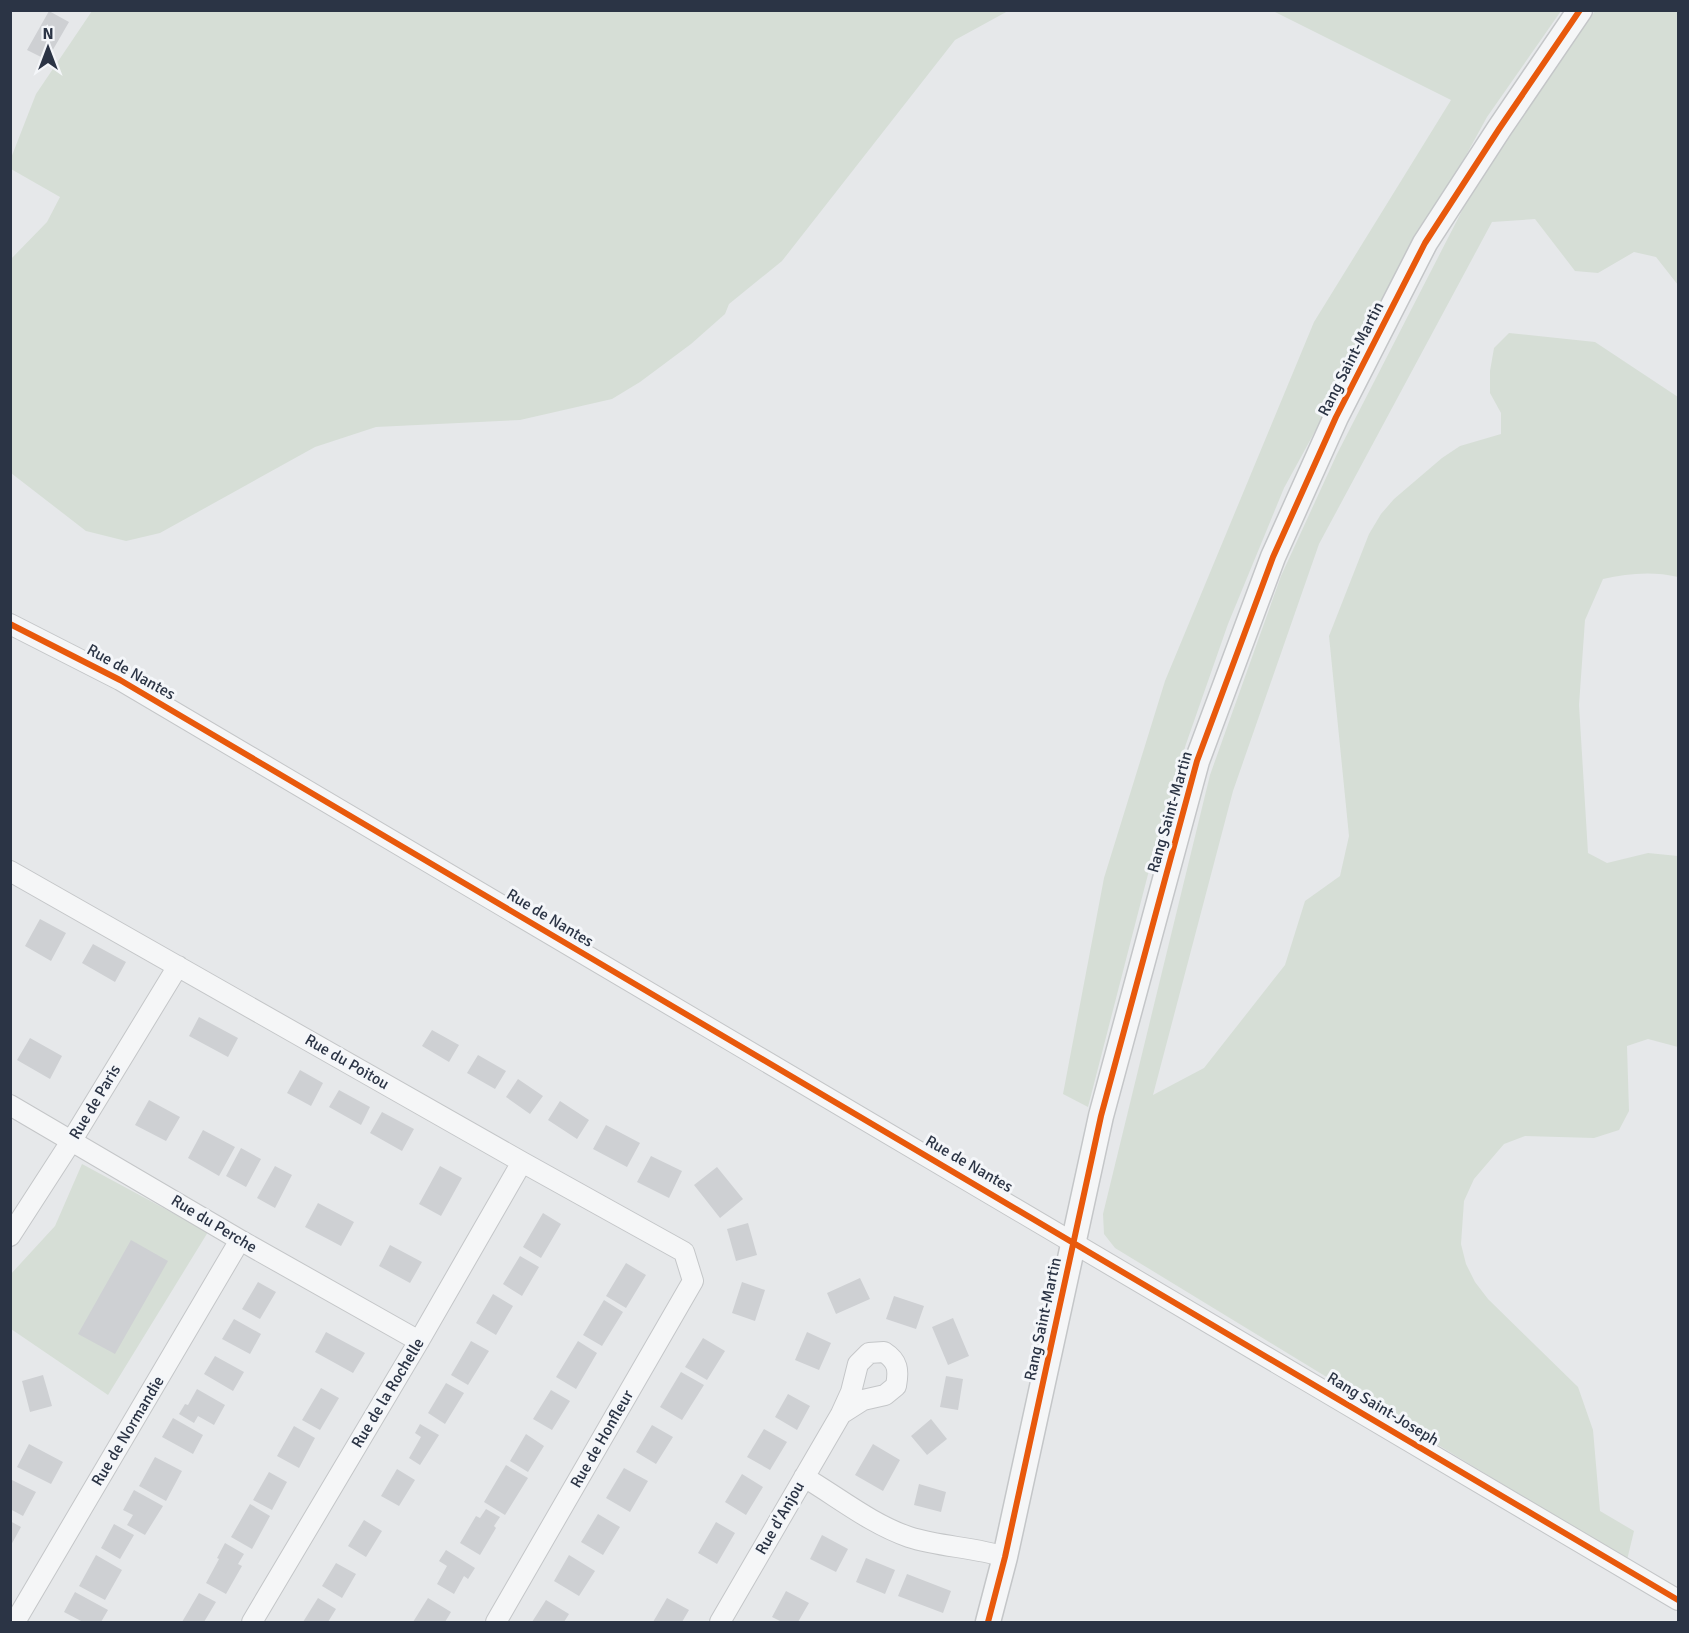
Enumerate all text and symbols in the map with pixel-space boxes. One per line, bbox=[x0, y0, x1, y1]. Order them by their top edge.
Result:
north arrow bbox=[18, 18, 78, 78]
text: N bbox=[42, 24, 54, 44]
street label: Rang Saint-Martin bbox=[1314, 298, 1388, 420]
street label: Rue de Nantes bbox=[83, 640, 179, 704]
street label: Rang Saint-Martin bbox=[1143, 749, 1197, 875]
street label: Rue de Nantes bbox=[503, 884, 597, 952]
street label: Rue du Poitou bbox=[301, 1030, 393, 1094]
street label: Rue de Paris bbox=[65, 1061, 125, 1143]
street label: Rue de Nantes bbox=[922, 1131, 1016, 1197]
street label: Rue du Perche bbox=[167, 1191, 261, 1257]
street label: Rang Saint-Martin bbox=[1020, 1255, 1066, 1383]
street label: Rue de la Rochelle bbox=[347, 1334, 429, 1452]
street label: Rang Saint-Joseph bbox=[1323, 1368, 1443, 1450]
street label: Rue de Normandie bbox=[87, 1372, 169, 1490]
street label: Rue de Honfleur bbox=[566, 1386, 638, 1492]
street label: Rue d'Anjou bbox=[751, 1478, 809, 1558]

